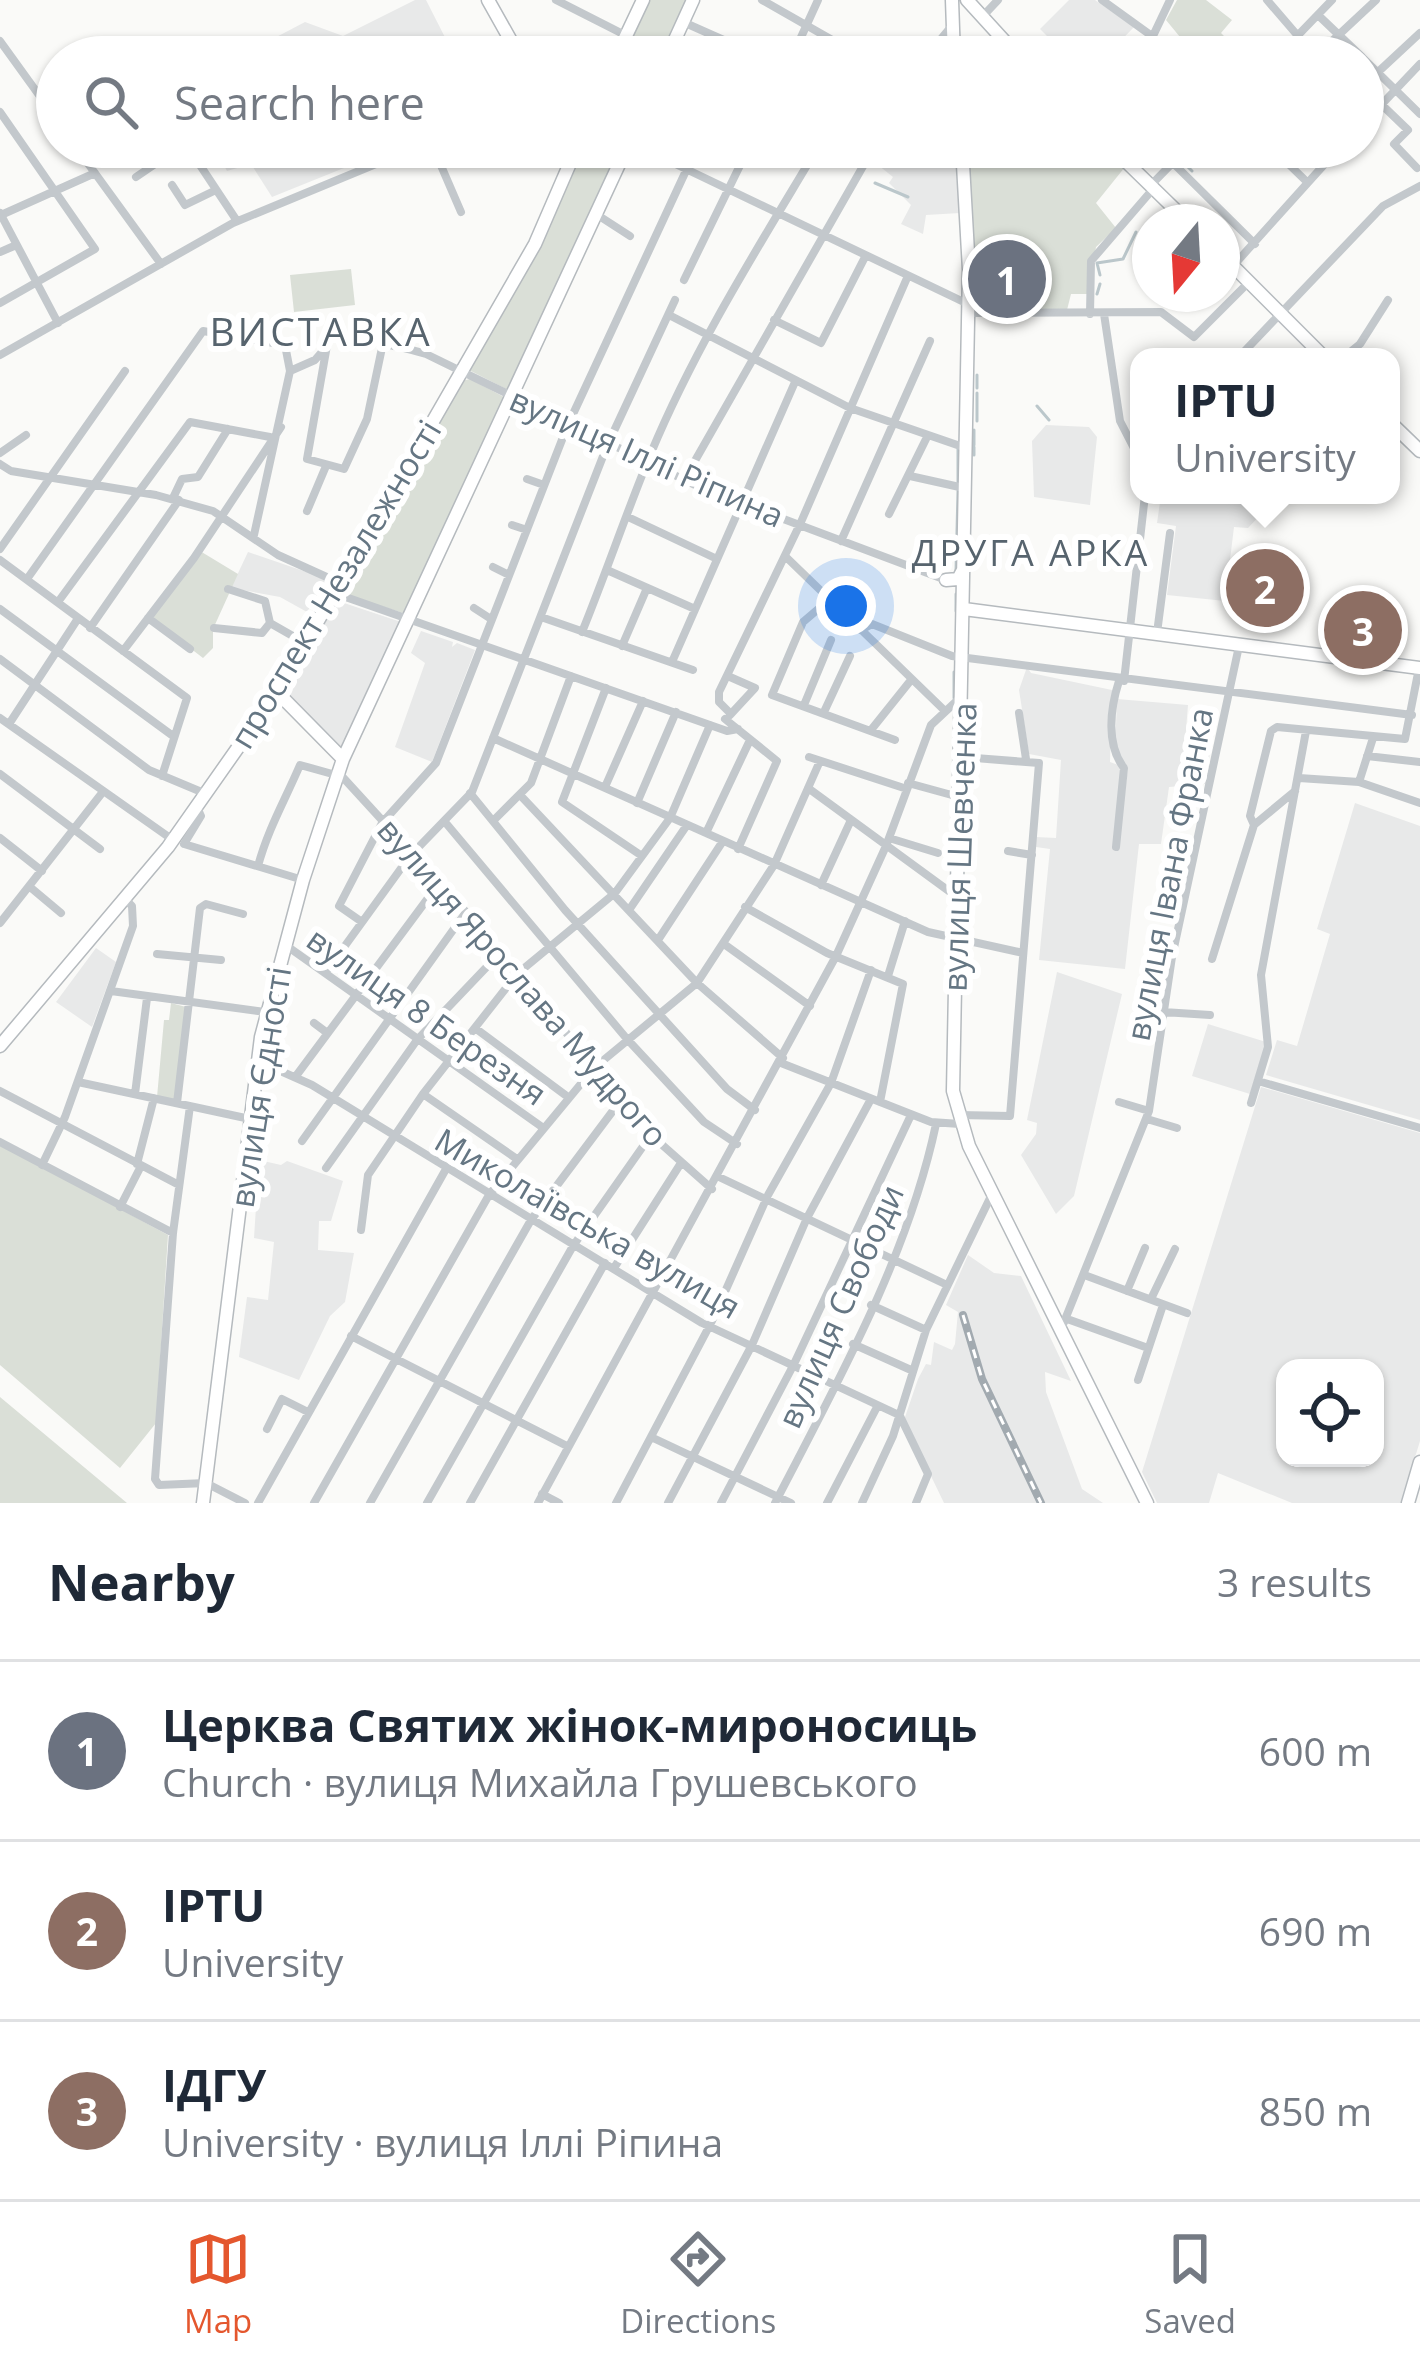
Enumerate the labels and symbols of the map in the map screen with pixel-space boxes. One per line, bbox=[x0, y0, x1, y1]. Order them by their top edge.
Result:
north arrow bbox=[1132, 204, 1240, 312]
pin: 1 bbox=[968, 234, 1046, 324]
district label: ВИСТАВКА bbox=[209, 304, 433, 357]
street label: вулиця Іллі Ріпина bbox=[503, 376, 791, 538]
street label: проспект Незалежності bbox=[219, 411, 451, 757]
district label: ДРУГА АРКА bbox=[912, 528, 1150, 577]
pin: 2 bbox=[1226, 543, 1304, 633]
your location bbox=[816, 576, 876, 636]
pin: 3 bbox=[1324, 585, 1402, 675]
street label: вулиця Шевченка bbox=[931, 702, 987, 992]
street label: вулиця Івана Франка bbox=[1115, 704, 1223, 1044]
street label: вулиця Ярослава Мудрого bbox=[368, 808, 678, 1156]
street label: вулиця 8 Березня bbox=[298, 916, 556, 1116]
street label: вулиця Єдності bbox=[219, 963, 301, 1211]
street label: Миколаївська вулиця bbox=[427, 1117, 749, 1329]
street label: вулиця Свободи bbox=[766, 1177, 914, 1435]

